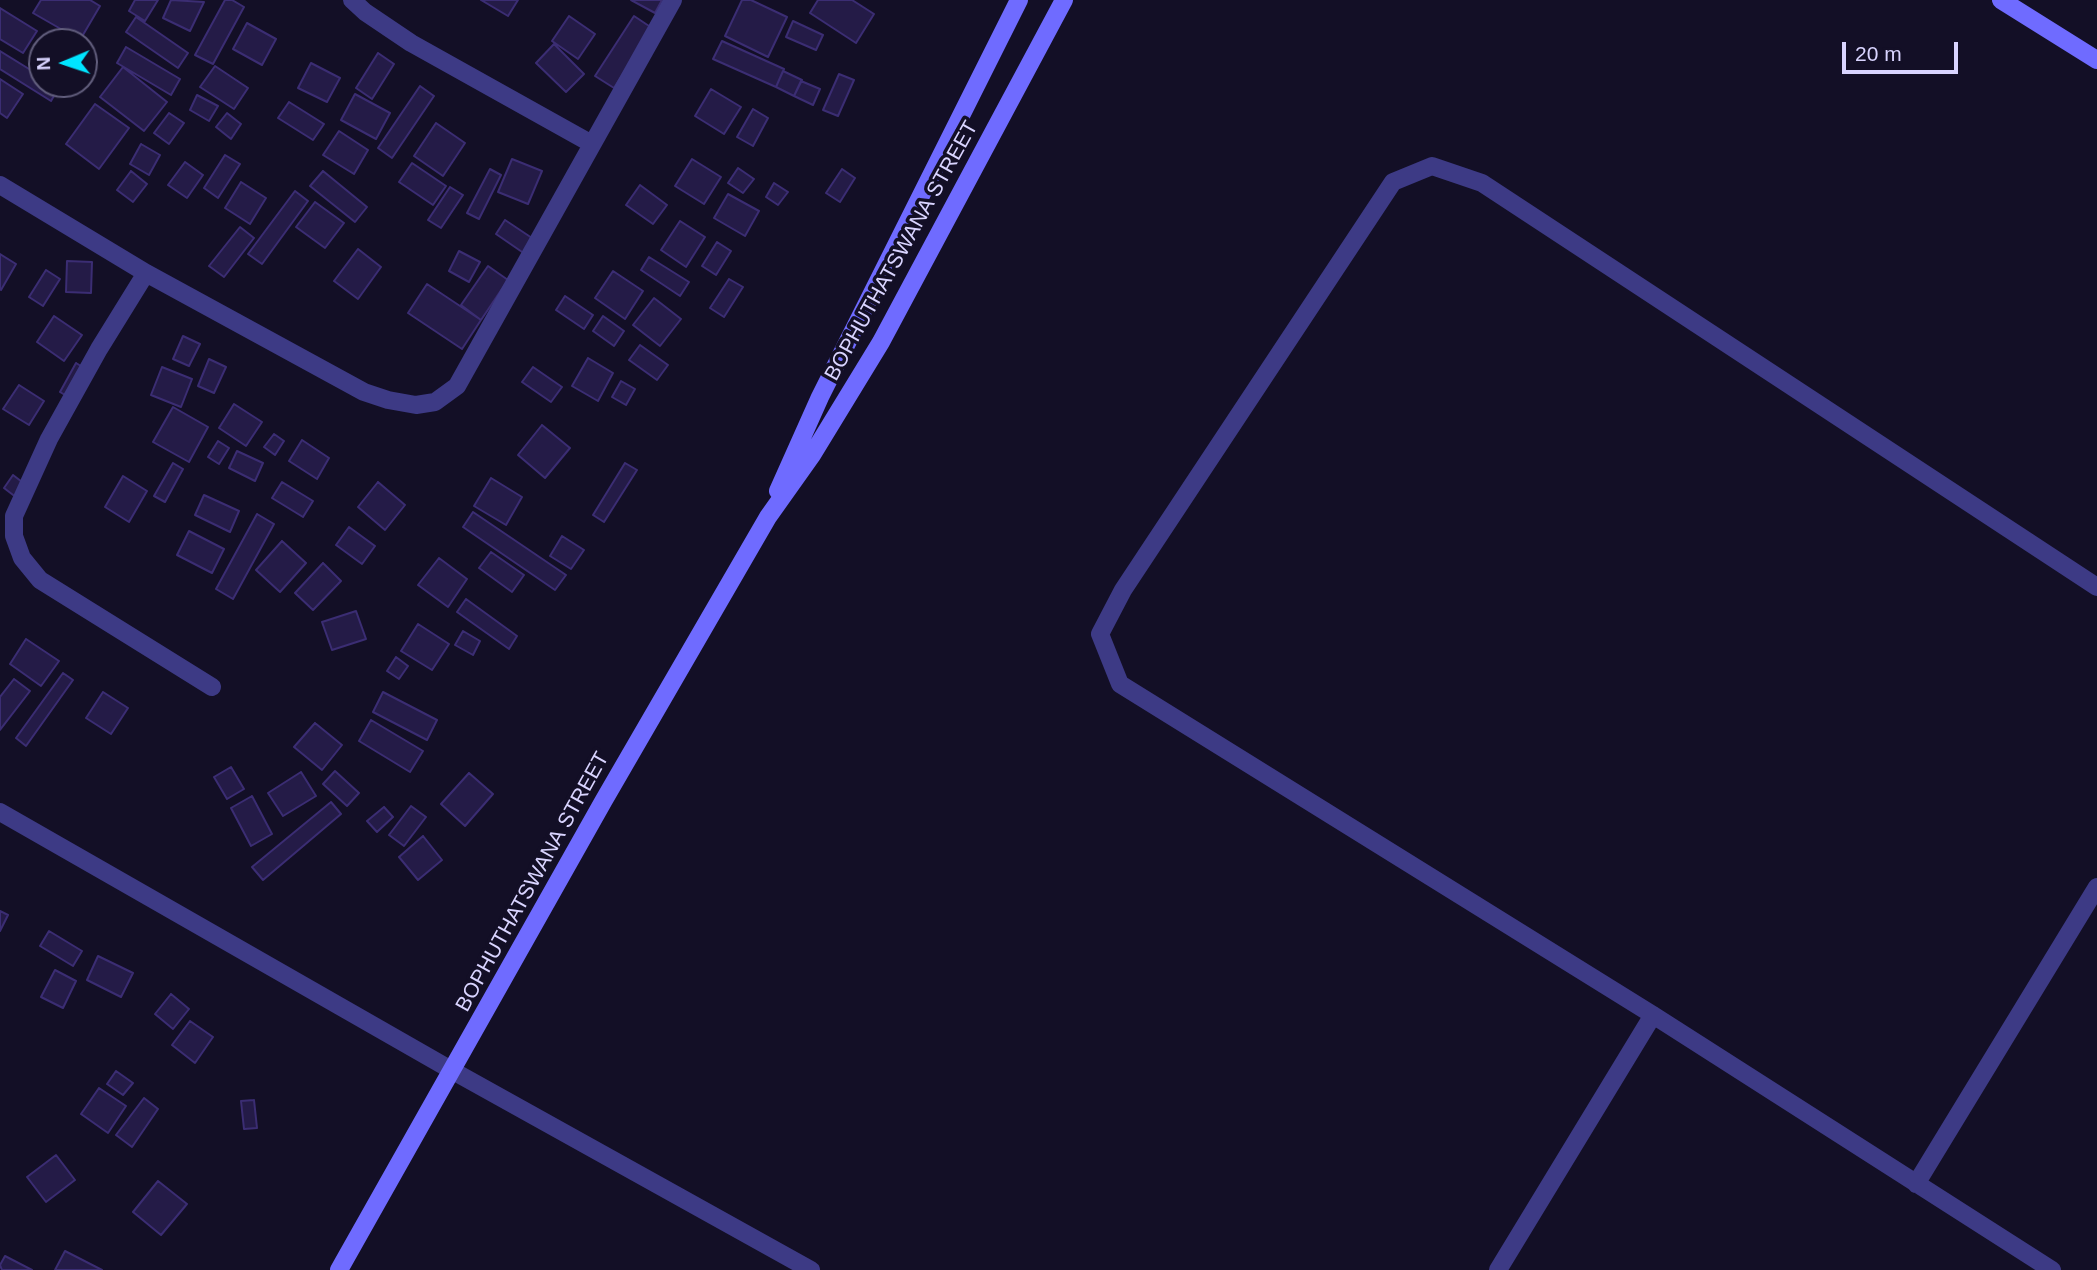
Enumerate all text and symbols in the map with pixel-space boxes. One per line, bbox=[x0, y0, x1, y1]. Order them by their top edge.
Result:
north arrow bbox=[28, 28, 98, 98]
scale bar bbox=[1845, 28, 1960, 72]
text: 20 m bbox=[1855, 42, 1902, 65]
text: N bbox=[33, 56, 54, 71]
street label: BOPHUTHATSWANA STREET bbox=[820, 117, 984, 385]
street label: BOPHUTHATSWANA STREET bbox=[451, 748, 615, 1016]

